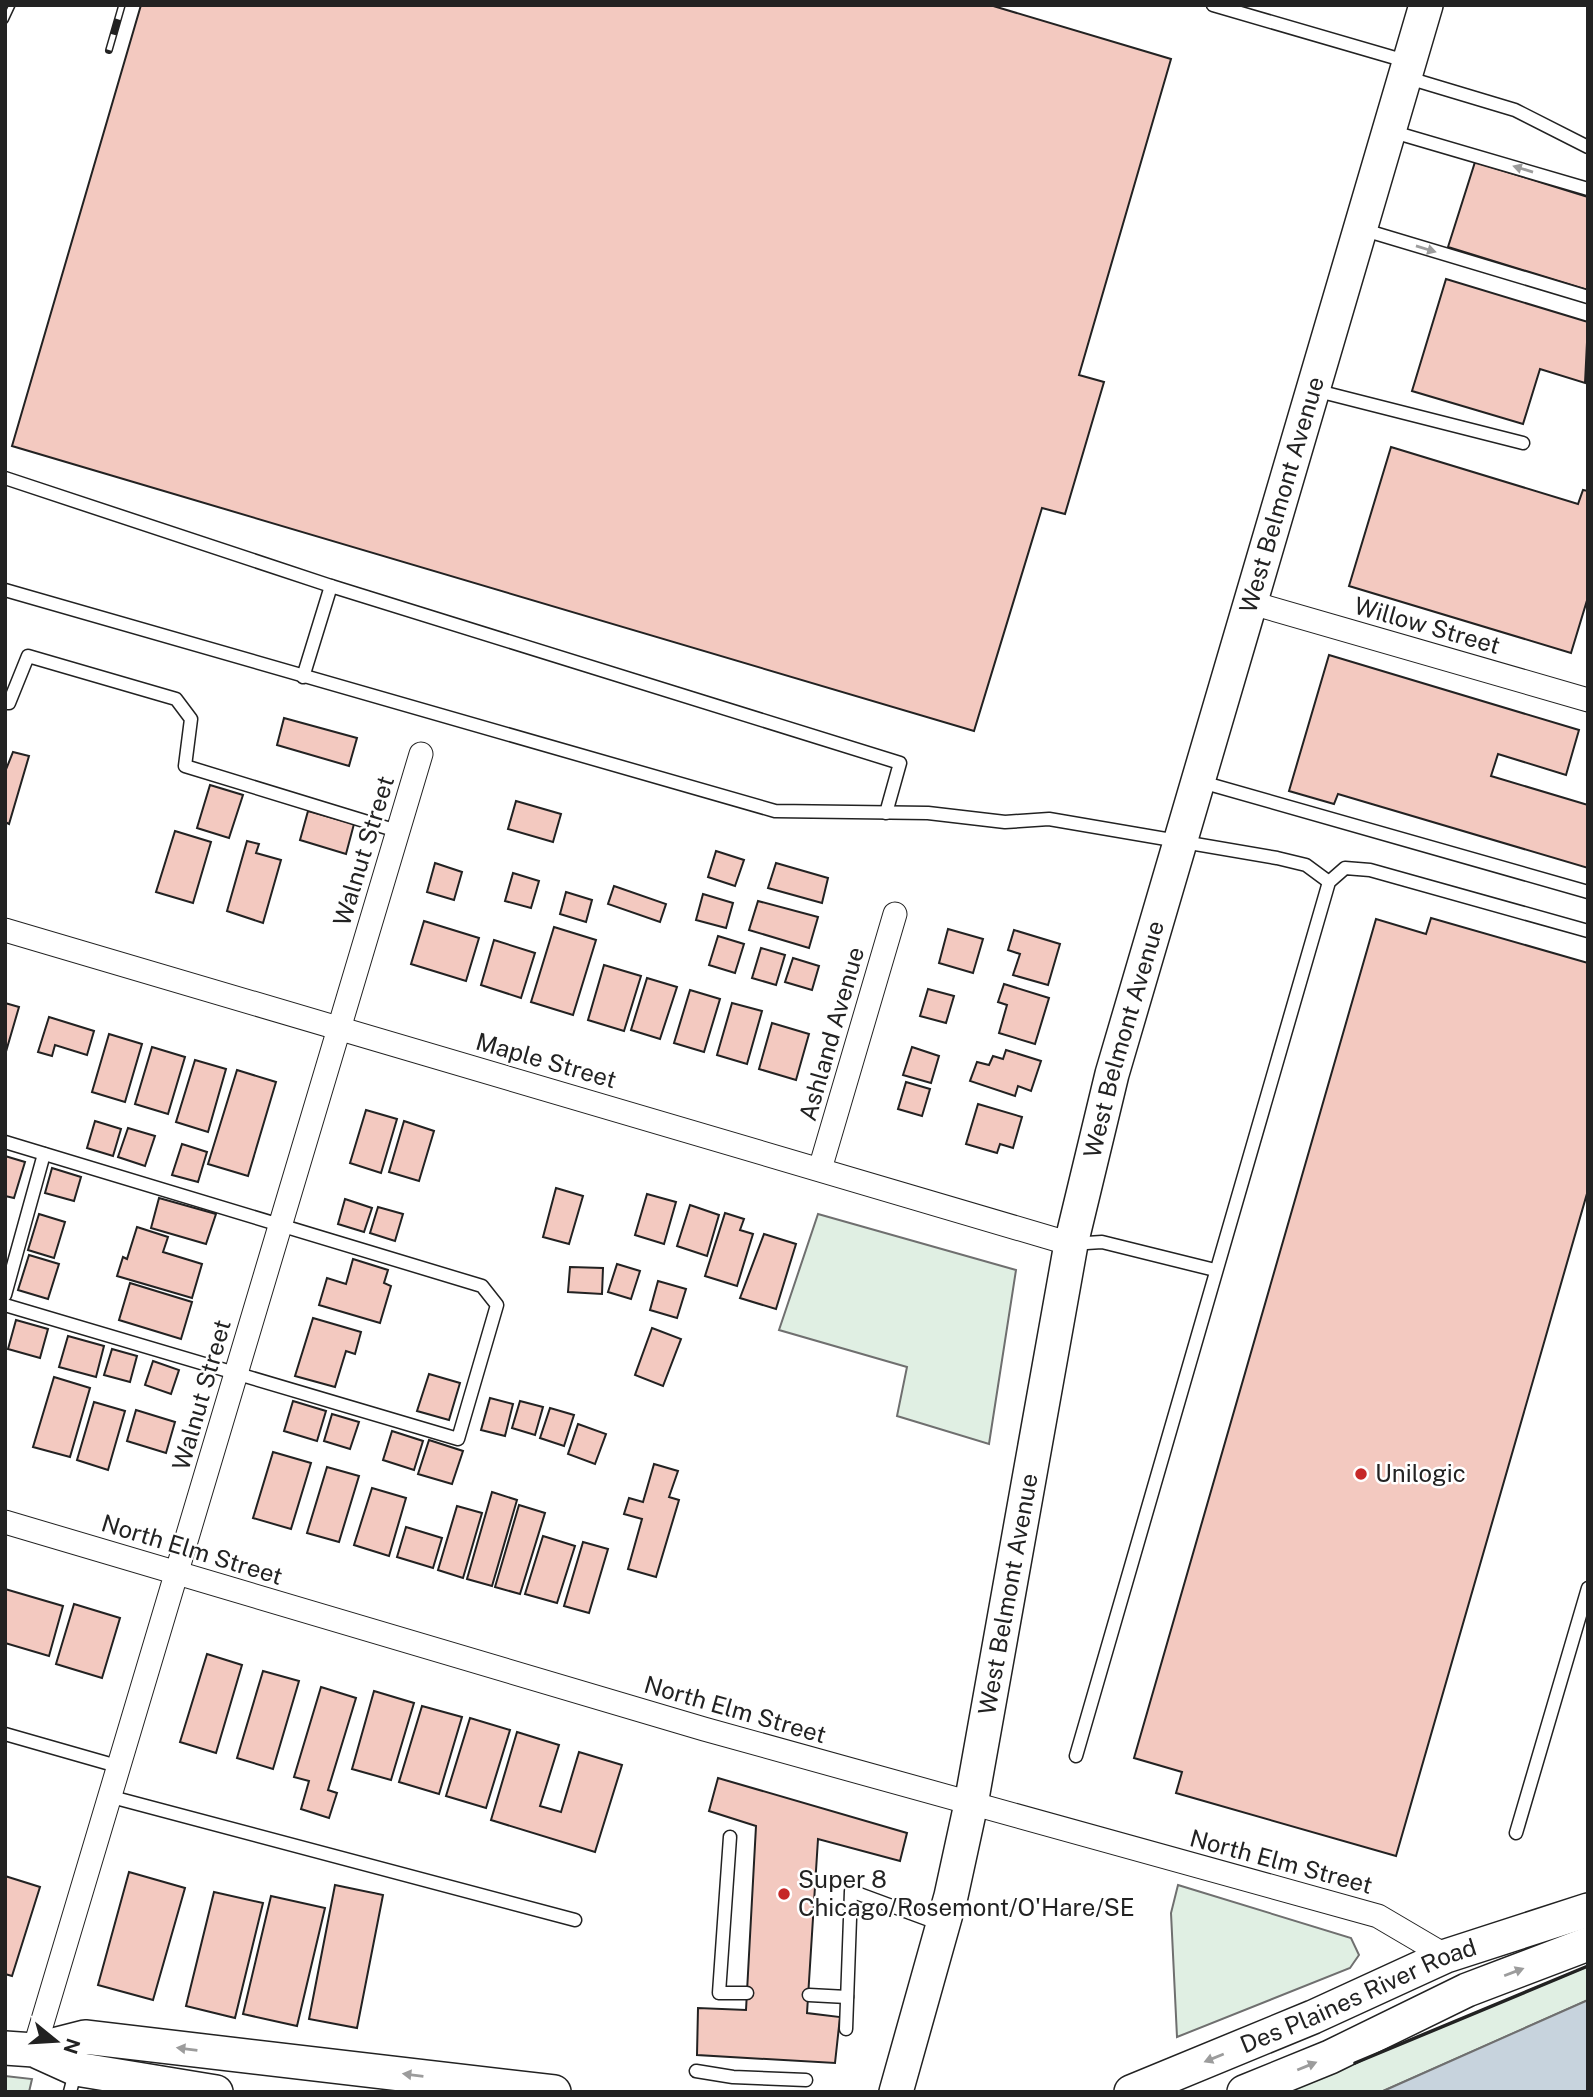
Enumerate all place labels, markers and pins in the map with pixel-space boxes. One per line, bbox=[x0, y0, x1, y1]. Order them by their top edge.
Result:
place label: Unilogic bbox=[1375, 1459, 1466, 1487]
marker: Unilogic bbox=[1353, 1466, 1369, 1482]
place label: Super 8 Chicago/Rosemont/O'Hare/SE bbox=[798, 1865, 1135, 1921]
marker: Super 8 Chicago/Rosemont/O'Hare/SE bbox=[776, 1886, 792, 1902]

